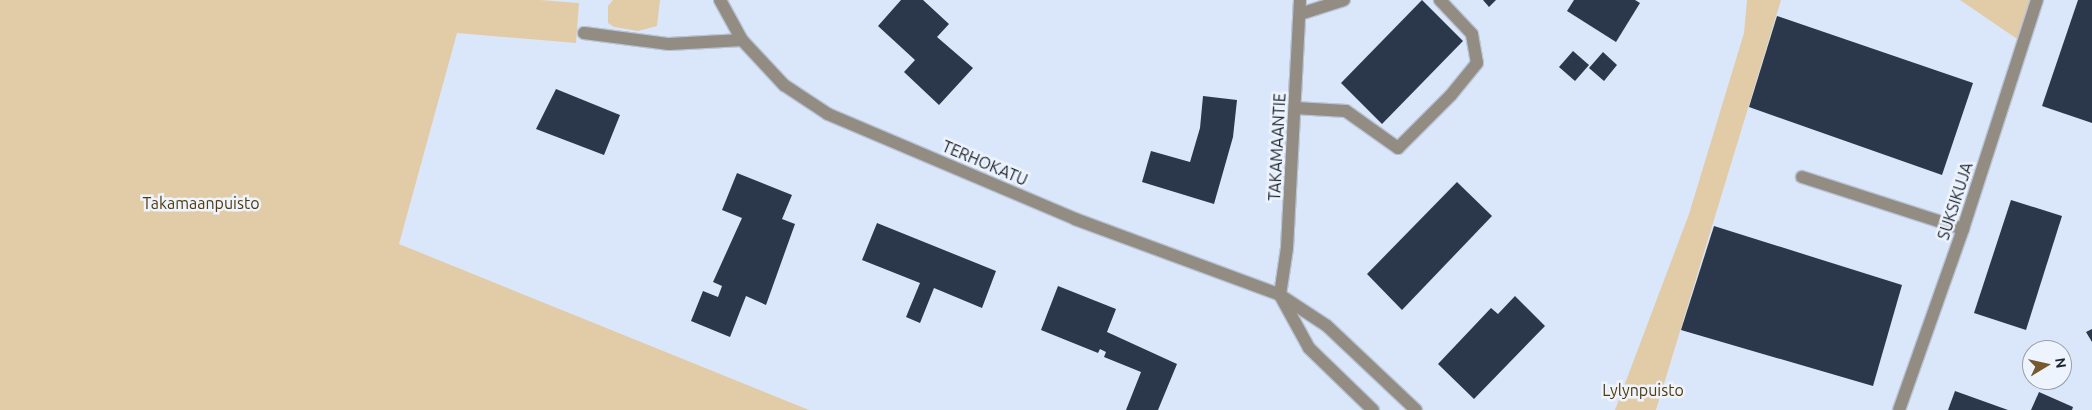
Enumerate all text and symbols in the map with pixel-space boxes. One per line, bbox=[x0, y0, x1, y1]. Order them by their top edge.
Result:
street label: TAKAMAANTIE bbox=[1265, 93, 1289, 201]
street label: TERHOKATU bbox=[939, 136, 1031, 190]
street label: SUKSIKUJA bbox=[1933, 160, 1977, 242]
park label: Takamaanpuisto bbox=[142, 193, 260, 213]
north arrow bbox=[2022, 340, 2072, 390]
text: N bbox=[2052, 356, 2070, 369]
park label: Lylynpuisto bbox=[1602, 380, 1684, 400]

